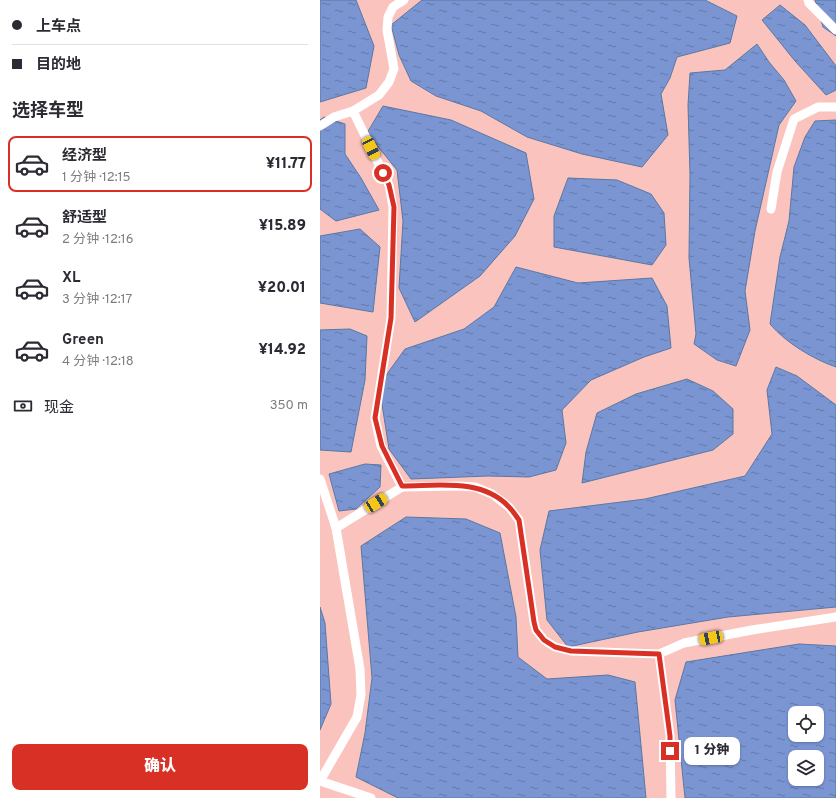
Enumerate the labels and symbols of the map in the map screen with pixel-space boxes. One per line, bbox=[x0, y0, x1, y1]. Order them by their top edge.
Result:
car bbox=[360, 135, 382, 161]
route start bbox=[374, 164, 392, 182]
car bbox=[363, 492, 389, 514]
car bbox=[698, 630, 724, 646]
callout: 1 分钟 bbox=[684, 737, 740, 765]
route end bbox=[661, 742, 679, 760]

